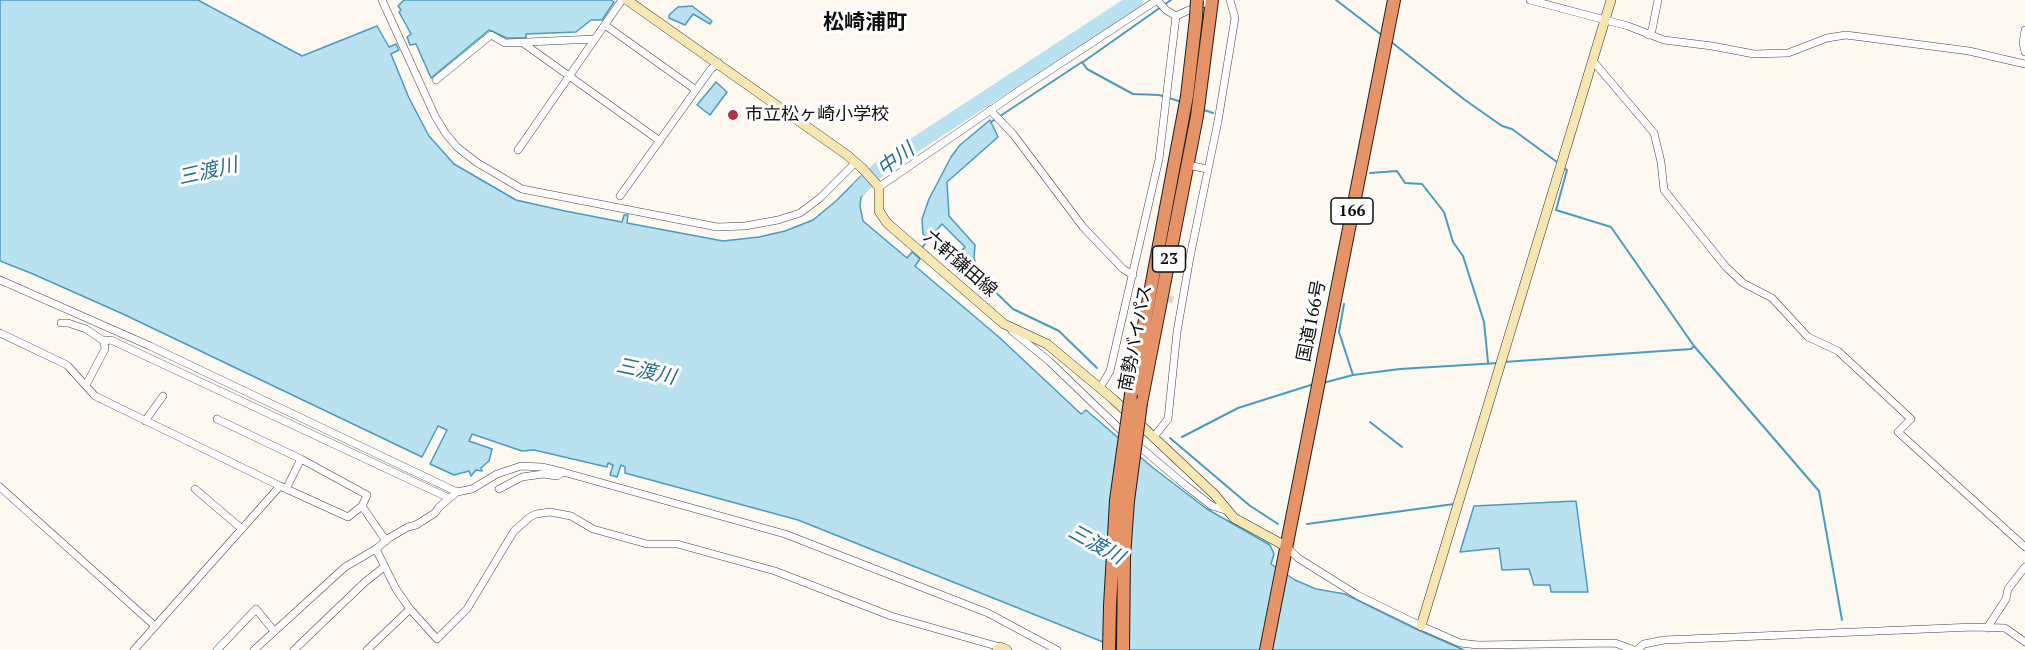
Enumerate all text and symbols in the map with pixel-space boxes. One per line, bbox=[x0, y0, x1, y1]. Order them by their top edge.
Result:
district label: 松崎浦町 bbox=[823, 10, 907, 36]
place label: 市立松ヶ崎小学校 bbox=[745, 104, 889, 126]
marker: 市立松ヶ崎小学校 bbox=[726, 108, 740, 122]
water label: 中川 bbox=[873, 138, 919, 182]
water label: 三渡川 bbox=[176, 154, 240, 190]
road number: 166 bbox=[1331, 198, 1373, 224]
street label: 六軒鎌田線 bbox=[919, 226, 1001, 302]
road number: 23 bbox=[1152, 246, 1186, 272]
street label: 国道166号 bbox=[1294, 278, 1330, 364]
street label: 南勢バイパス bbox=[1115, 283, 1157, 393]
water label: 三渡川 bbox=[614, 354, 678, 390]
water label: 三渡川 bbox=[1064, 520, 1128, 570]

